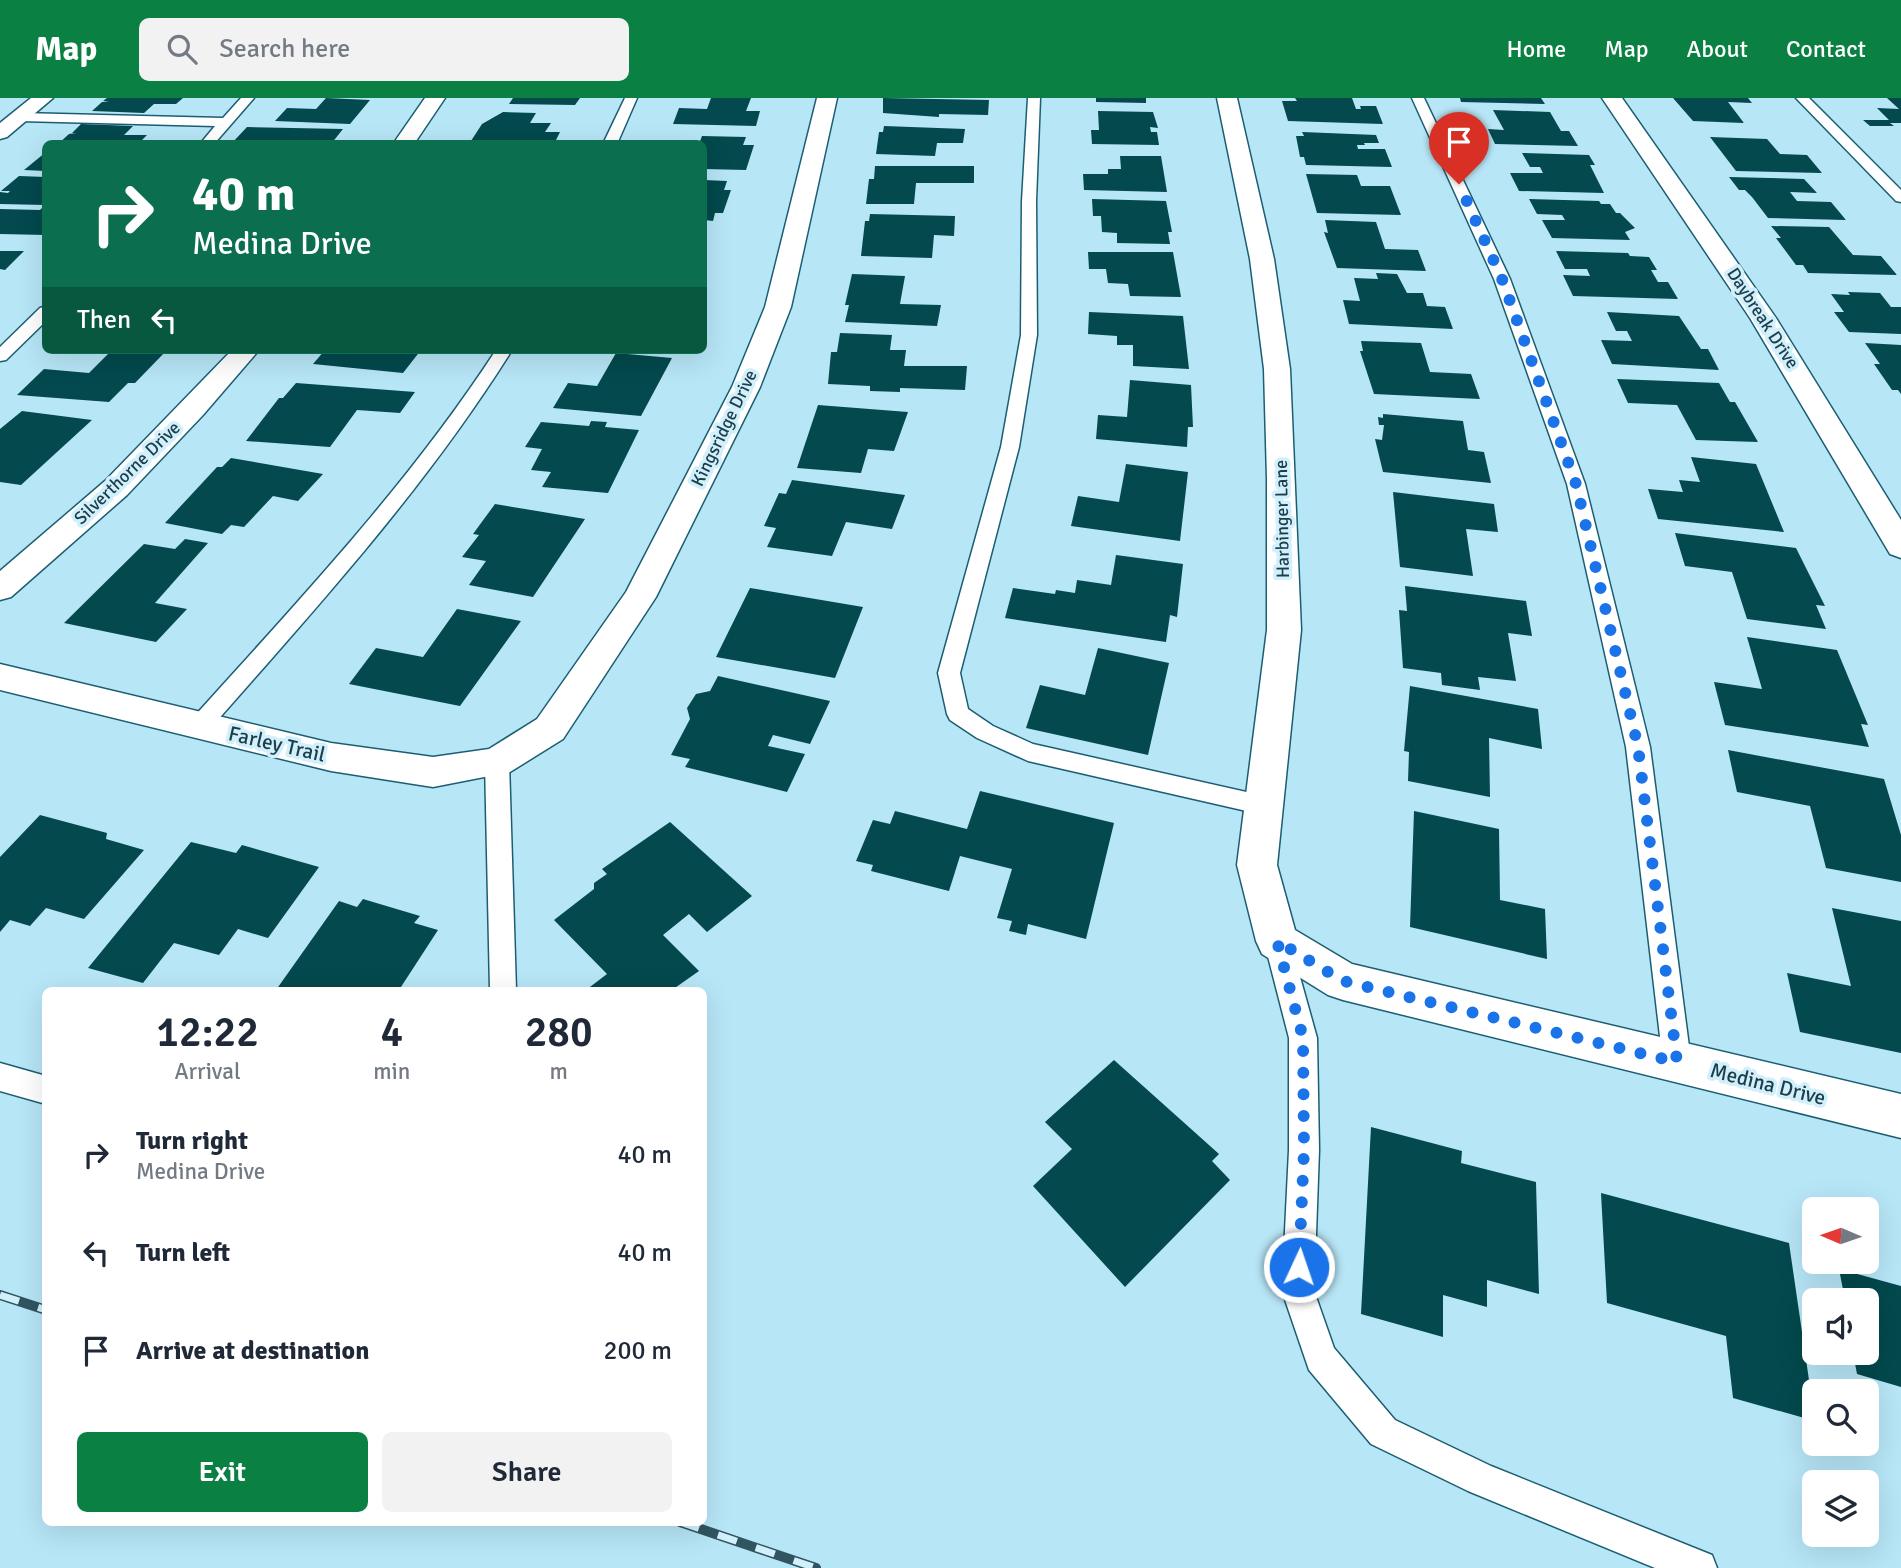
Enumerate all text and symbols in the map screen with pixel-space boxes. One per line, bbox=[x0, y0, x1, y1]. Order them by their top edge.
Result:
search box bbox=[139, 18, 629, 81]
text: Map bbox=[35, 29, 97, 70]
icon: search bbox=[163, 30, 201, 68]
text: Search here bbox=[219, 33, 350, 65]
text: Home bbox=[1506, 34, 1566, 64]
text: Map bbox=[1604, 34, 1649, 64]
text: About bbox=[1687, 34, 1748, 64]
text: Contact bbox=[1786, 34, 1866, 64]
pin bbox=[1429, 112, 1489, 184]
icon: arrive bbox=[1440, 123, 1478, 161]
text: 40 m bbox=[192, 164, 295, 224]
icon: right bbox=[77, 168, 168, 259]
text: Medina Drive bbox=[192, 224, 372, 263]
street label: Daybreak Drive bbox=[1722, 263, 1804, 373]
icon: left bbox=[145, 301, 183, 339]
text: Then bbox=[77, 304, 131, 336]
street label: Kingsridge Drive bbox=[686, 366, 762, 490]
street label: Silverthorne Drive bbox=[69, 417, 185, 529]
street label: Harbinger Lane bbox=[1270, 460, 1294, 578]
street label: Farley Trail bbox=[226, 720, 328, 768]
text: 12:22 bbox=[156, 1007, 259, 1058]
text: 4 bbox=[380, 1007, 403, 1058]
text: 280 bbox=[525, 1007, 593, 1058]
text: Arrival bbox=[174, 1057, 241, 1086]
text: min bbox=[373, 1057, 410, 1086]
text: m bbox=[549, 1057, 568, 1086]
street label: Medina Drive bbox=[1708, 1057, 1828, 1111]
text: Turn right bbox=[136, 1125, 248, 1157]
icon: right bbox=[77, 1136, 115, 1174]
text: 40 m bbox=[617, 1139, 672, 1171]
text: Medina Drive bbox=[136, 1157, 265, 1186]
north arrow bbox=[1802, 1197, 1880, 1274]
map controls bbox=[1802, 1197, 1879, 1547]
position arrow bbox=[1262, 1230, 1336, 1304]
icon: left bbox=[77, 1234, 115, 1272]
text: Turn left bbox=[136, 1237, 230, 1269]
text: 40 m bbox=[617, 1237, 672, 1269]
button: sound bbox=[1802, 1288, 1879, 1365]
icon: arrive bbox=[77, 1332, 115, 1370]
text: Arrive at destination bbox=[136, 1335, 369, 1367]
text: 200 m bbox=[603, 1335, 672, 1367]
button: search bbox=[1802, 1379, 1879, 1456]
button: Exit bbox=[77, 1432, 368, 1512]
button: Share bbox=[382, 1432, 672, 1512]
button: layers bbox=[1802, 1470, 1879, 1547]

